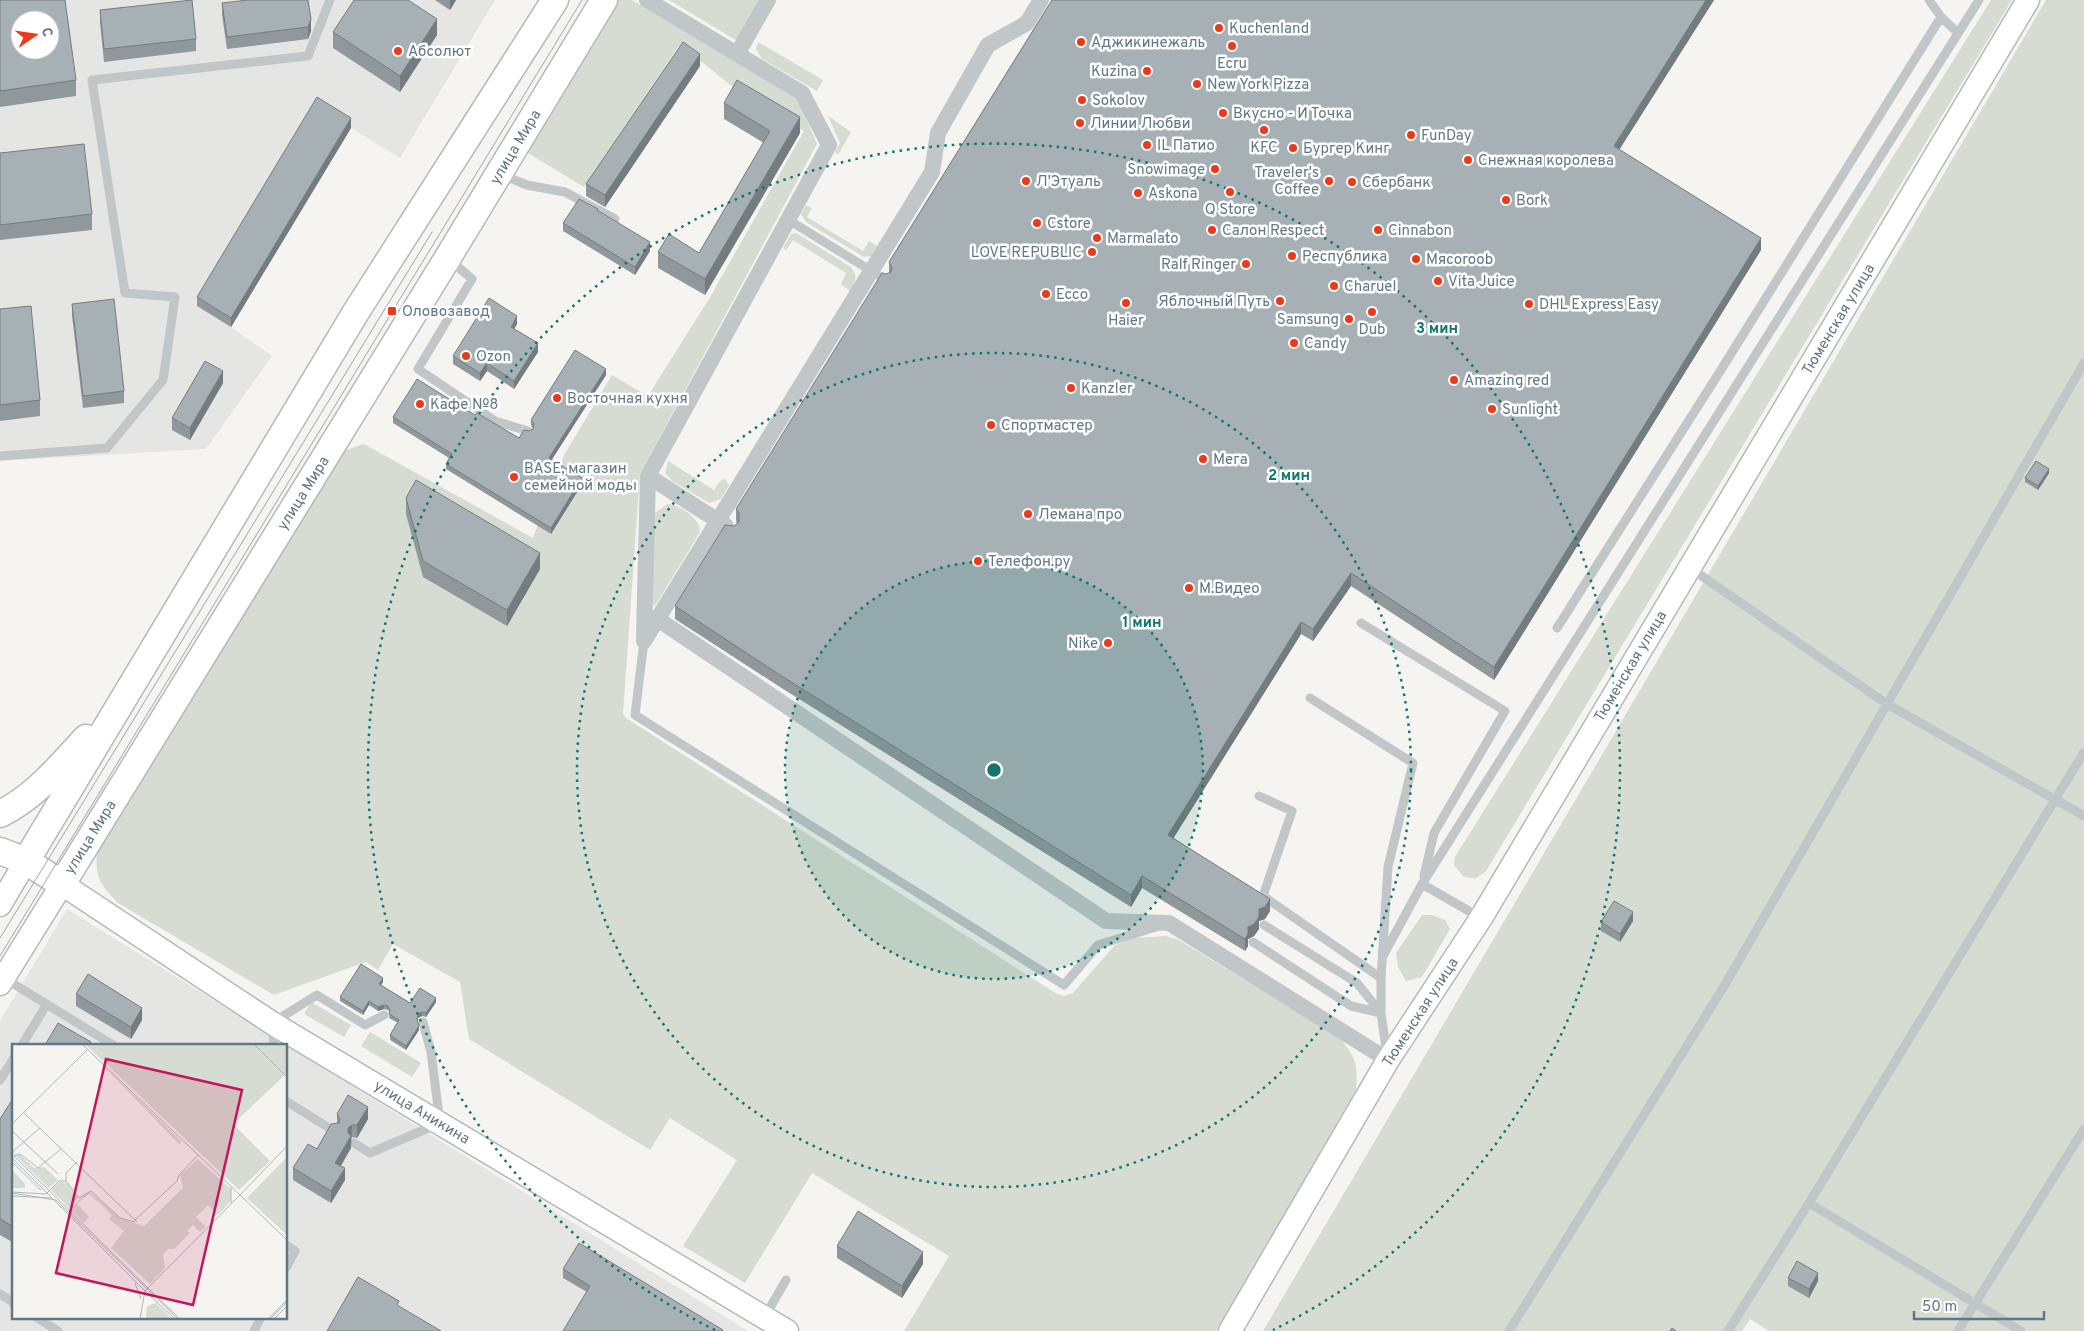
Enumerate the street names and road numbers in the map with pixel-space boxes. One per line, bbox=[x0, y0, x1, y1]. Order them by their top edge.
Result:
street label: улица Мира bbox=[486, 107, 546, 189]
street label: Тюменская улица bbox=[1799, 261, 1880, 379]
street label: улица Мира bbox=[274, 453, 335, 534]
street label: Тюменская улица bbox=[1591, 608, 1672, 726]
street label: улица Мира bbox=[61, 797, 122, 878]
street label: Тюменская улица bbox=[1379, 955, 1464, 1071]
street label: улица Аникина bbox=[370, 1077, 473, 1149]

